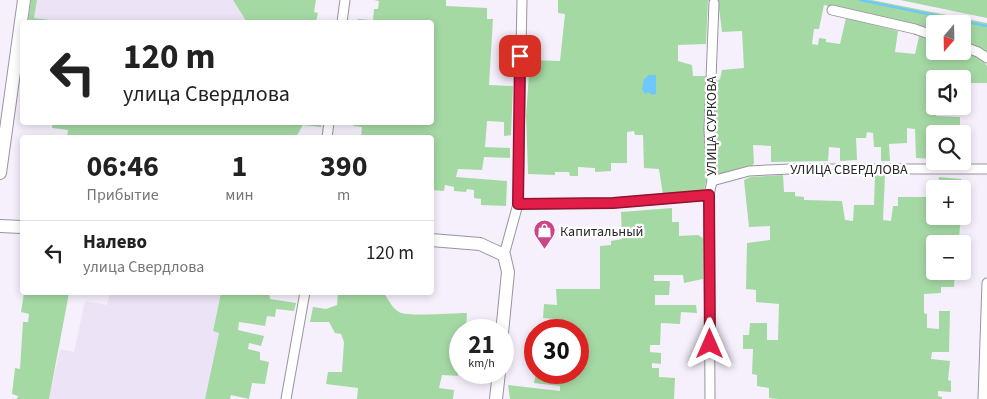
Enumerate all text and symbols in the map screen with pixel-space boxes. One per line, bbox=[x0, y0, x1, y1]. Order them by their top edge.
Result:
north arrow bbox=[926, 15, 971, 60]
map controls bbox=[926, 15, 971, 280]
text: 120 m bbox=[123, 32, 215, 82]
pin bbox=[499, 35, 541, 77]
icon: left bbox=[40, 40, 105, 105]
icon: arrive bbox=[506, 42, 534, 70]
button: sound bbox=[926, 70, 971, 115]
street label: УЛИЦА СУРКОВА bbox=[702, 76, 722, 176]
text: улица Свердлова bbox=[123, 78, 290, 110]
button: search bbox=[926, 125, 971, 170]
text: 06:46 bbox=[86, 145, 159, 188]
text: 1 bbox=[231, 145, 247, 188]
text: 390 bbox=[320, 145, 367, 188]
street label: УЛИЦА СВЕРДЛОВА bbox=[790, 160, 908, 180]
button: + bbox=[926, 180, 971, 225]
text: Прибытие bbox=[87, 184, 159, 206]
text: мин bbox=[225, 184, 253, 206]
text: m bbox=[337, 184, 350, 206]
shop icon: Капитальный bbox=[532, 219, 556, 250]
place label: Капитальный bbox=[560, 222, 644, 242]
text: Налево bbox=[83, 229, 147, 256]
button: − bbox=[926, 235, 971, 280]
icon: left bbox=[40, 239, 68, 267]
text: 120 m bbox=[366, 240, 414, 267]
text: улица Свердлова bbox=[83, 256, 204, 278]
position arrow bbox=[683, 317, 735, 369]
speed limit sign: 30 bbox=[524, 319, 589, 384]
text: 21 bbox=[468, 327, 495, 363]
text: km/h bbox=[468, 355, 495, 372]

